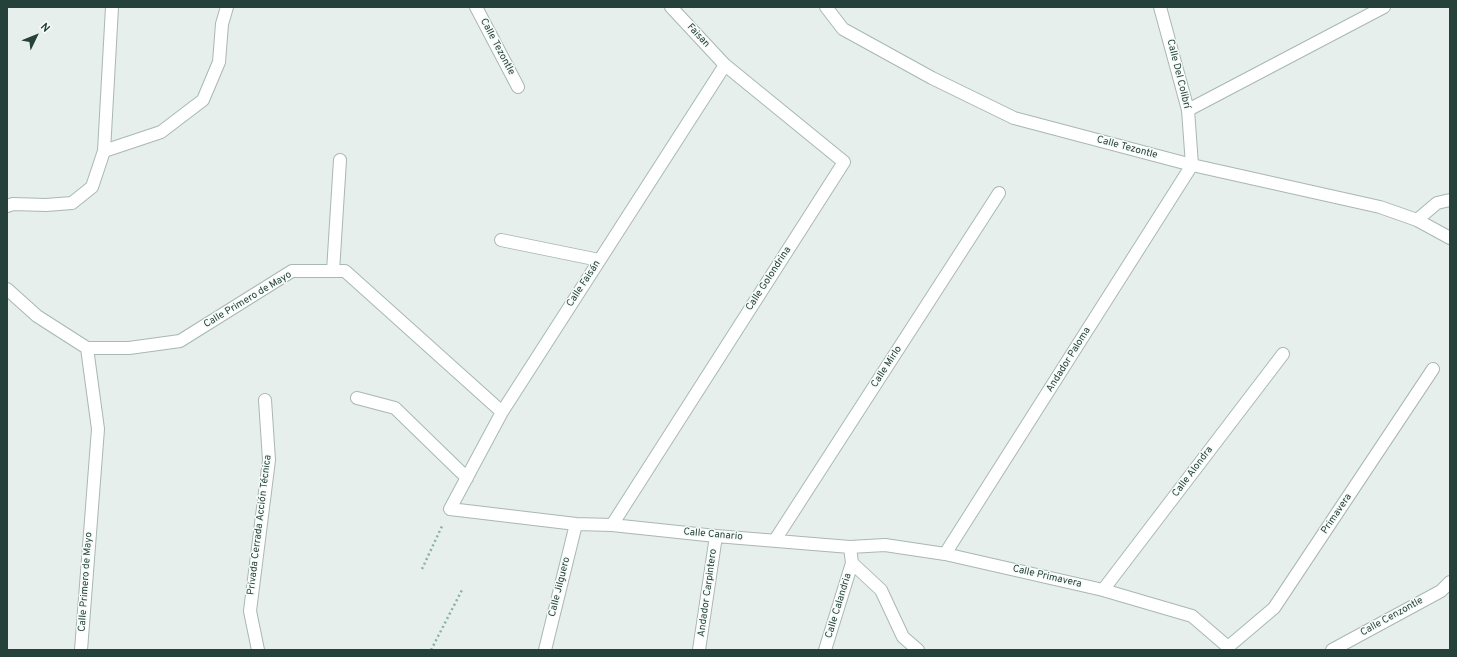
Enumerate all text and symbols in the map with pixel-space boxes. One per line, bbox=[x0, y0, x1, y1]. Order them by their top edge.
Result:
north arrow bbox=[16, 16, 56, 56]
street label: Calle Tezontle bbox=[477, 17, 517, 77]
text: N bbox=[37, 20, 53, 35]
street label: Faisan bbox=[684, 22, 712, 50]
street label: Calle Del Colibrí bbox=[1164, 38, 1192, 110]
street label: Calle Tezontle bbox=[1095, 134, 1159, 162]
street label: Calle Golondrina bbox=[744, 245, 794, 313]
street label: Calle Faisán bbox=[565, 259, 603, 309]
street label: Calle Primero de Mayo bbox=[202, 269, 294, 331]
street label: Andador Paloma bbox=[1044, 325, 1094, 395]
street label: Calle Mirlo bbox=[869, 344, 905, 390]
street label: Calle Alondra bbox=[1170, 444, 1216, 500]
street label: Privada Cerrada Acción Técnica bbox=[245, 454, 275, 596]
street label: Primavera bbox=[1319, 492, 1355, 536]
street label: Calle Canario bbox=[683, 526, 743, 544]
street label: Calle Primero de Mayo bbox=[77, 532, 95, 632]
street label: Andador Carpintero bbox=[696, 548, 720, 638]
street label: Calle Jilguero bbox=[547, 556, 573, 618]
street label: Calle Primavera bbox=[1011, 563, 1083, 591]
street label: Calle Calandria bbox=[823, 572, 855, 640]
street label: Calle Cenzontle bbox=[1359, 595, 1425, 639]

